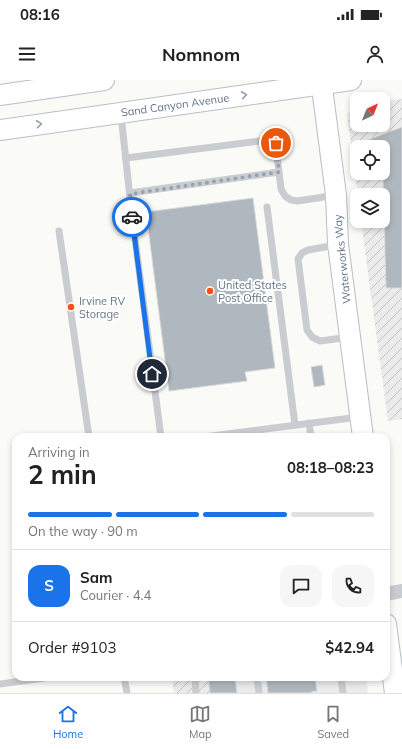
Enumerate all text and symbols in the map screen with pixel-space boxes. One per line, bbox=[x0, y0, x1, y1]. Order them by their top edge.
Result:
text: 08:16 bbox=[20, 5, 60, 24]
icon: menu bbox=[16, 43, 38, 65]
text: Nomnom bbox=[162, 43, 240, 66]
icon: person bbox=[364, 43, 386, 65]
street label: Sand Canyon Avenue bbox=[120, 90, 230, 120]
one-way arrow bbox=[240, 91, 247, 100]
north arrow bbox=[350, 92, 390, 132]
map controls bbox=[350, 92, 390, 228]
one-way arrow bbox=[36, 120, 42, 129]
pin bbox=[259, 126, 293, 160]
icon: bag bbox=[265, 132, 287, 154]
button: locate bbox=[350, 140, 390, 180]
button: layers bbox=[350, 188, 390, 228]
courier bbox=[112, 197, 152, 237]
icon: car bbox=[121, 206, 143, 228]
street label: Waterworks Way bbox=[330, 213, 354, 304]
place label: United States Post Office bbox=[218, 278, 287, 305]
marker: United States Post Office bbox=[205, 286, 215, 296]
place label: Irvine RV Storage bbox=[79, 294, 125, 321]
marker: Irvine RV Storage bbox=[66, 302, 76, 312]
pin bbox=[135, 357, 169, 391]
icon: home bbox=[141, 363, 163, 385]
text: Arriving in bbox=[28, 444, 90, 460]
text: 2 min bbox=[28, 458, 97, 491]
text: 08:18–08:23 bbox=[287, 458, 374, 477]
text: On the way · 90 m bbox=[28, 523, 138, 539]
button: chat bbox=[280, 565, 322, 607]
button: phone bbox=[332, 565, 374, 607]
text: Sam bbox=[80, 568, 112, 587]
text: S bbox=[44, 576, 54, 595]
text: Courier · 4.4 bbox=[80, 587, 151, 603]
text: Order #9103 bbox=[28, 638, 116, 657]
text: $42.94 bbox=[325, 638, 374, 657]
tab: Home bbox=[53, 703, 83, 741]
tab: Map bbox=[189, 703, 212, 741]
tab: Saved bbox=[317, 703, 349, 741]

